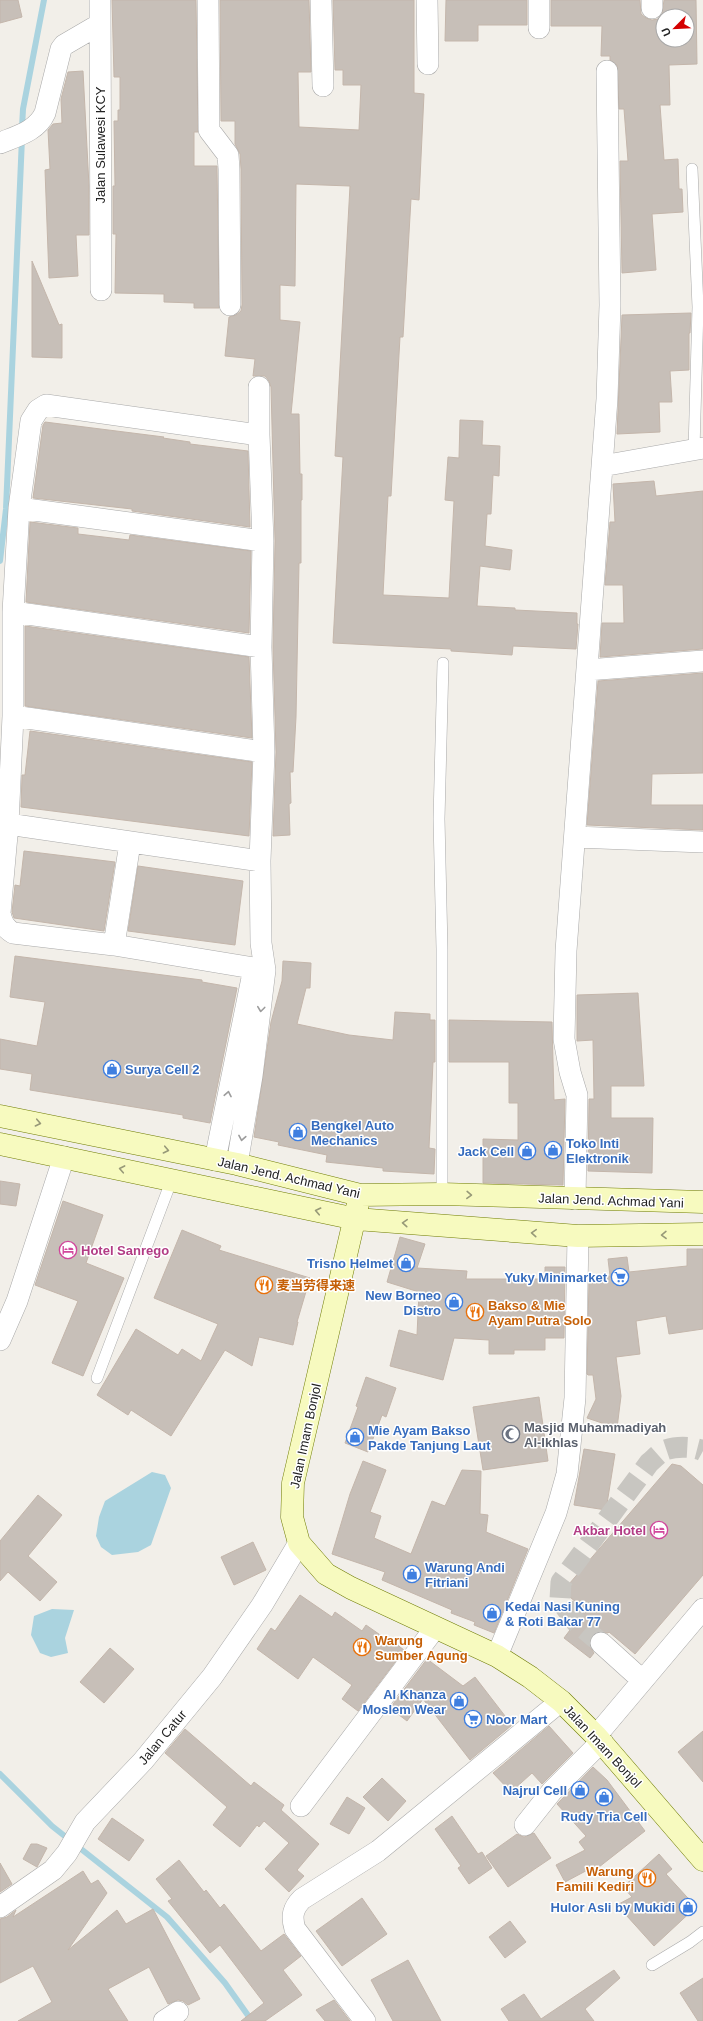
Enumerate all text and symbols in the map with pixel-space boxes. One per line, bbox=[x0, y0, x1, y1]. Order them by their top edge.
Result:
north arrow bbox=[655, 8, 695, 48]
text: U bbox=[659, 26, 673, 38]
street label: Jalan Sulawesi KCY bbox=[93, 86, 108, 204]
one-way arrow bbox=[256, 1006, 265, 1012]
shop icon: Surya Cell 2 bbox=[102, 1059, 122, 1079]
place label: Surya Cell 2 bbox=[125, 1062, 199, 1077]
one-way arrow bbox=[224, 1091, 232, 1097]
place label: Bengkel Auto Mechanics bbox=[311, 1118, 394, 1148]
one-way arrow bbox=[35, 1119, 41, 1127]
shop icon: Bengkel Auto Mechanics bbox=[288, 1122, 308, 1142]
one-way arrow bbox=[238, 1134, 246, 1141]
place label: Toko Inti Elektronik bbox=[566, 1136, 630, 1166]
shop icon: Toko Inti Elektronik bbox=[543, 1140, 563, 1160]
shop icon: Jack Cell bbox=[517, 1141, 537, 1161]
place label: Jack Cell bbox=[458, 1144, 514, 1159]
one-way arrow bbox=[162, 1145, 169, 1153]
street label: Jalan Jend. Achmad Yani bbox=[216, 1154, 362, 1201]
one-way arrow bbox=[119, 1165, 126, 1173]
street label: Jalan Jend. Achmad Yani bbox=[538, 1190, 684, 1211]
one-way arrow bbox=[466, 1191, 472, 1200]
one-way arrow bbox=[315, 1207, 321, 1215]
one-way arrow bbox=[402, 1218, 408, 1227]
one-way arrow bbox=[531, 1229, 537, 1238]
one-way arrow bbox=[661, 1231, 667, 1239]
hotel icon: Hotel Sanrego bbox=[58, 1240, 78, 1260]
place label: Hotel Sanrego bbox=[81, 1243, 169, 1258]
shop icon: Trisno Helmet bbox=[396, 1253, 416, 1273]
place label: Trisno Helmet bbox=[307, 1256, 394, 1271]
supermarket icon: Yuky Minimarket bbox=[610, 1267, 630, 1287]
place label: Yuky Minimarket bbox=[504, 1270, 608, 1285]
restaurant icon: 麦当劳得来速 bbox=[254, 1275, 274, 1295]
place label: 麦当劳得来速 bbox=[277, 1278, 355, 1293]
place label: New Borneo Distro bbox=[365, 1288, 441, 1318]
shop icon: New Borneo Distro bbox=[444, 1292, 464, 1312]
place label: Bakso & Mie Ayam Putra Solo bbox=[488, 1298, 592, 1328]
restaurant icon: Bakso & Mie Ayam Putra Solo bbox=[465, 1302, 485, 1322]
street label: Jalan Imam Bonjol bbox=[287, 1382, 324, 1490]
place label: Masjid Muhammadiyah Al-Ikhlas bbox=[524, 1420, 666, 1450]
place label: Mie Ayam Bakso Pakde Tanjung Laut bbox=[368, 1423, 491, 1453]
mosque icon: Masjid Muhammadiyah Al-Ikhlas bbox=[501, 1424, 521, 1444]
shop icon: Mie Ayam Bakso Pakde Tanjung Laut bbox=[345, 1427, 365, 1447]
hotel icon: Akbar Hotel bbox=[649, 1520, 669, 1540]
place label: Akbar Hotel bbox=[573, 1523, 646, 1538]
place label: Warung Andi Fitriani bbox=[425, 1560, 505, 1590]
shop icon: Warung Andi Fitriani bbox=[402, 1564, 422, 1584]
place label: Kedai Nasi Kuning & Roti Bakar 77 bbox=[505, 1599, 620, 1629]
shop icon: Kedai Nasi Kuning & Roti Bakar 77 bbox=[482, 1603, 502, 1623]
place label: Warung Sumber Agung bbox=[375, 1633, 468, 1663]
restaurant icon: Warung Sumber Agung bbox=[352, 1637, 372, 1657]
place label: Al Khanza Moslem Wear bbox=[362, 1687, 447, 1717]
shop icon: Al Khanza Moslem Wear bbox=[449, 1691, 469, 1711]
street label: Jalan Imam Bonjol bbox=[561, 1702, 645, 1791]
street label: Jalan Catur bbox=[135, 1707, 190, 1768]
supermarket icon: Noor Mart bbox=[463, 1709, 483, 1729]
place label: Noor Mart bbox=[486, 1712, 548, 1727]
shop icon: Najrul Cell bbox=[570, 1780, 590, 1800]
place label: Najrul Cell bbox=[503, 1783, 567, 1798]
shop icon: Rudy Tria Cell bbox=[594, 1787, 614, 1807]
place label: Rudy Tria Cell bbox=[561, 1809, 647, 1824]
place label: Warung Famili Kediri bbox=[556, 1864, 634, 1894]
restaurant icon: Warung Famili Kediri bbox=[637, 1868, 657, 1888]
shop icon: Hulor Asli by Mukidi bbox=[678, 1897, 698, 1917]
place label: Hulor Asli by Mukidi bbox=[551, 1900, 675, 1915]

